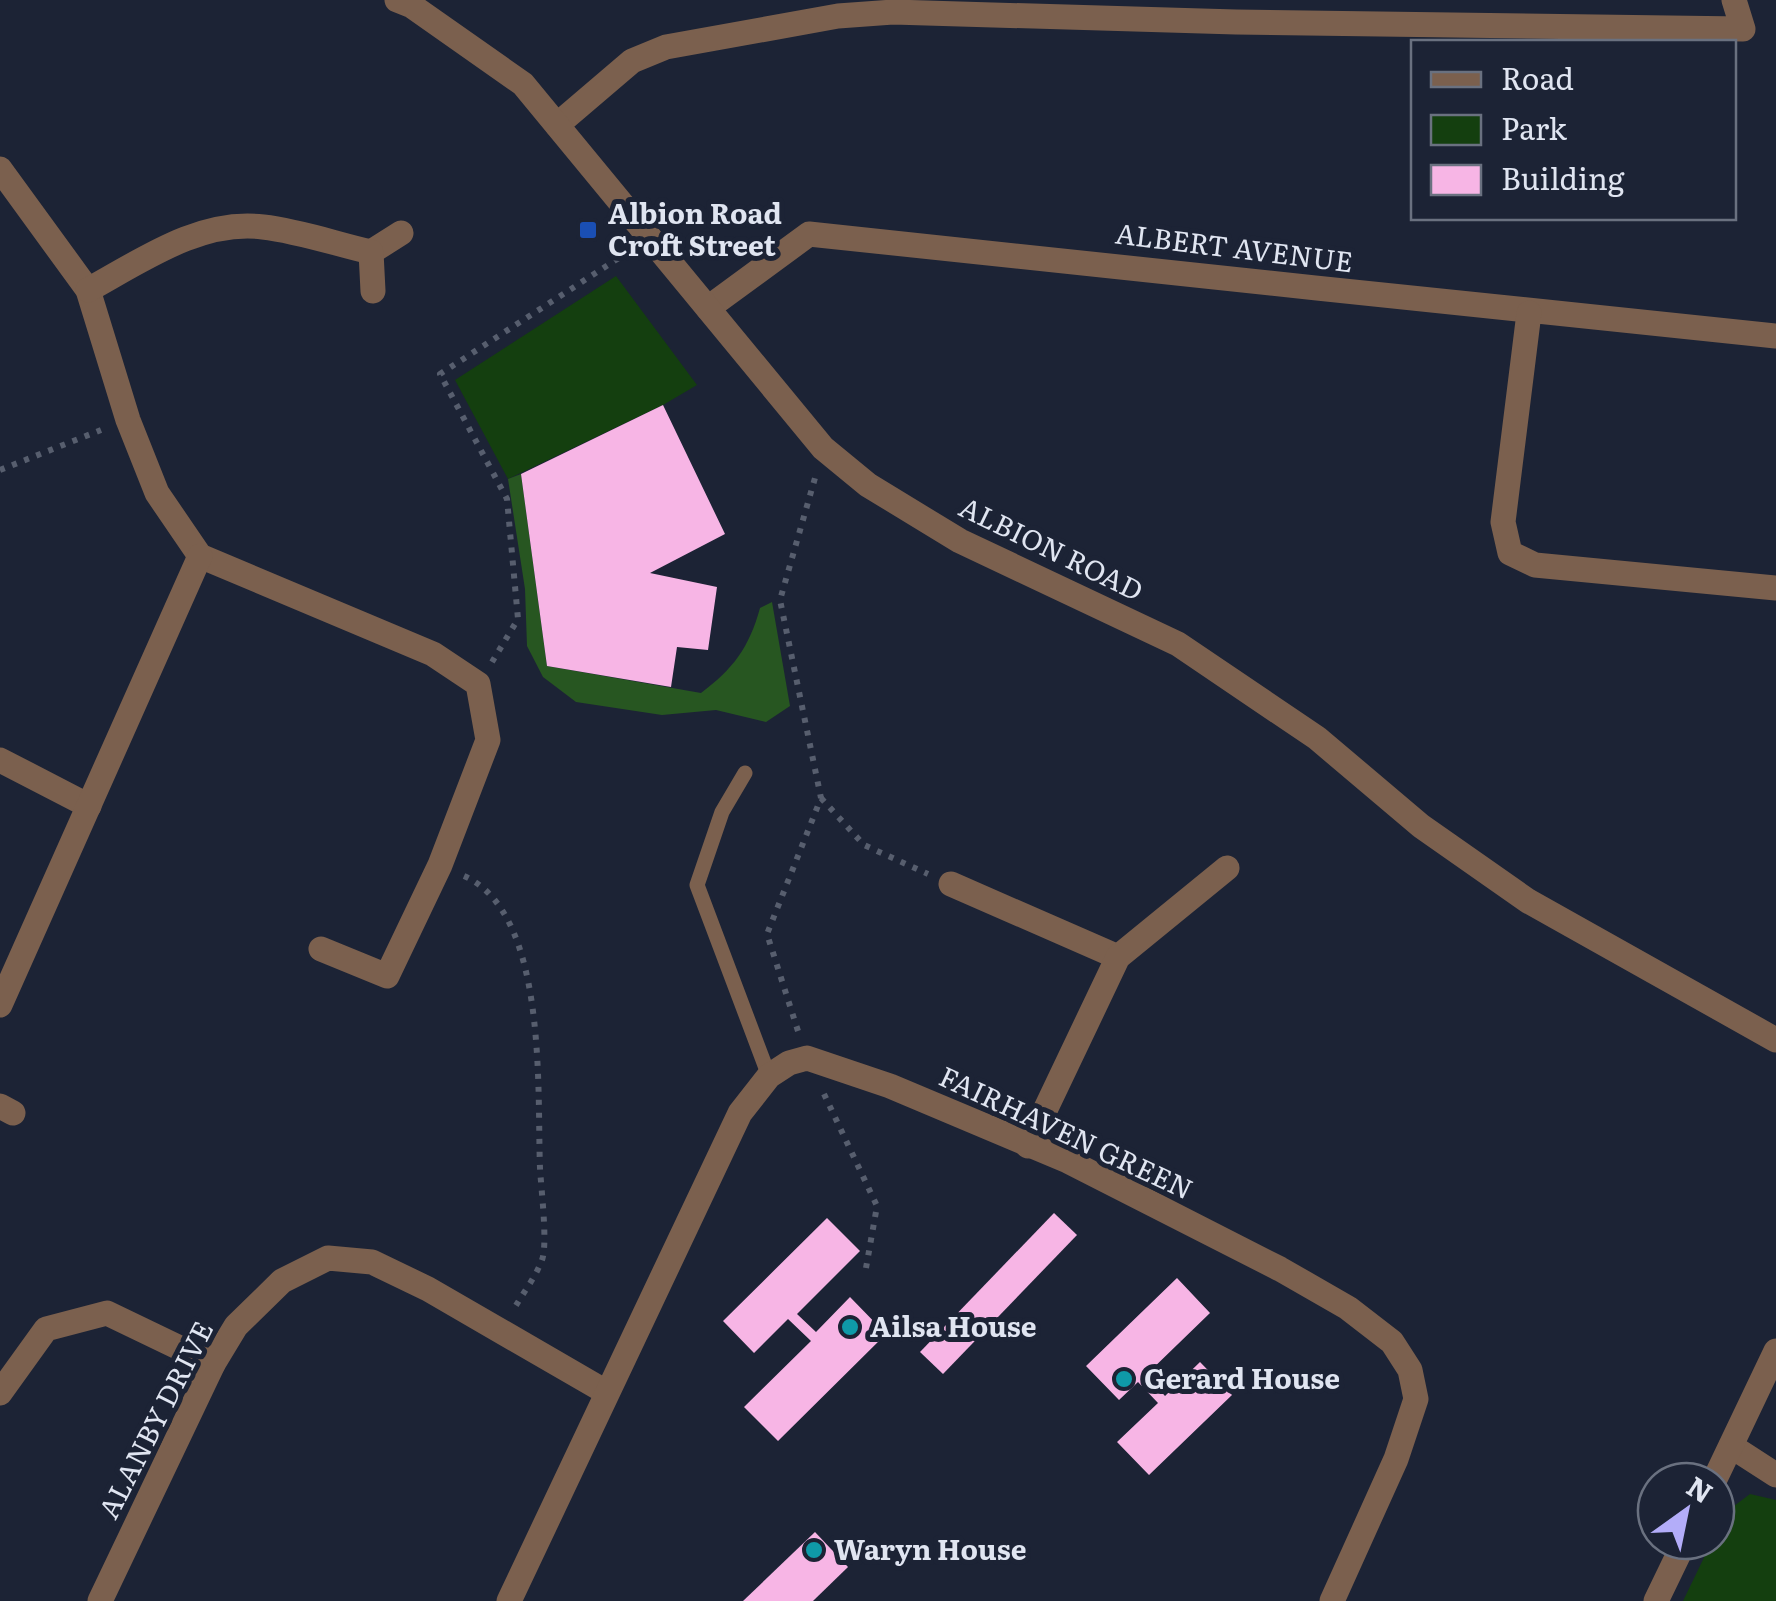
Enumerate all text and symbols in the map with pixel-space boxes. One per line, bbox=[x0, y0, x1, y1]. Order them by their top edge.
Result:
legend bbox=[1411, 40, 1736, 220]
text: Road bbox=[1501, 55, 1574, 99]
text: Park bbox=[1501, 105, 1568, 149]
text: Building bbox=[1501, 155, 1625, 199]
place label: Albion Road Croft Street bbox=[608, 191, 782, 265]
street label: ALBERT AVENUE bbox=[1113, 211, 1355, 281]
marker: Albion Road Croft Street bbox=[577, 219, 599, 241]
street label: ALBION ROAD bbox=[953, 485, 1151, 610]
street label: FAIRHAVEN GREEN bbox=[933, 1054, 1201, 1209]
place label: Ailsa House bbox=[870, 1304, 1037, 1346]
street label: ALANBY DRIVE bbox=[86, 1313, 222, 1525]
marker: Ailsa House bbox=[839, 1316, 861, 1338]
place label: Gerard House bbox=[1144, 1356, 1340, 1398]
marker: Gerard House bbox=[1113, 1368, 1135, 1390]
north arrow bbox=[1636, 1461, 1736, 1561]
text: N bbox=[1679, 1464, 1722, 1512]
place label: Waryn House bbox=[834, 1527, 1027, 1569]
marker: Waryn House bbox=[803, 1539, 825, 1561]

